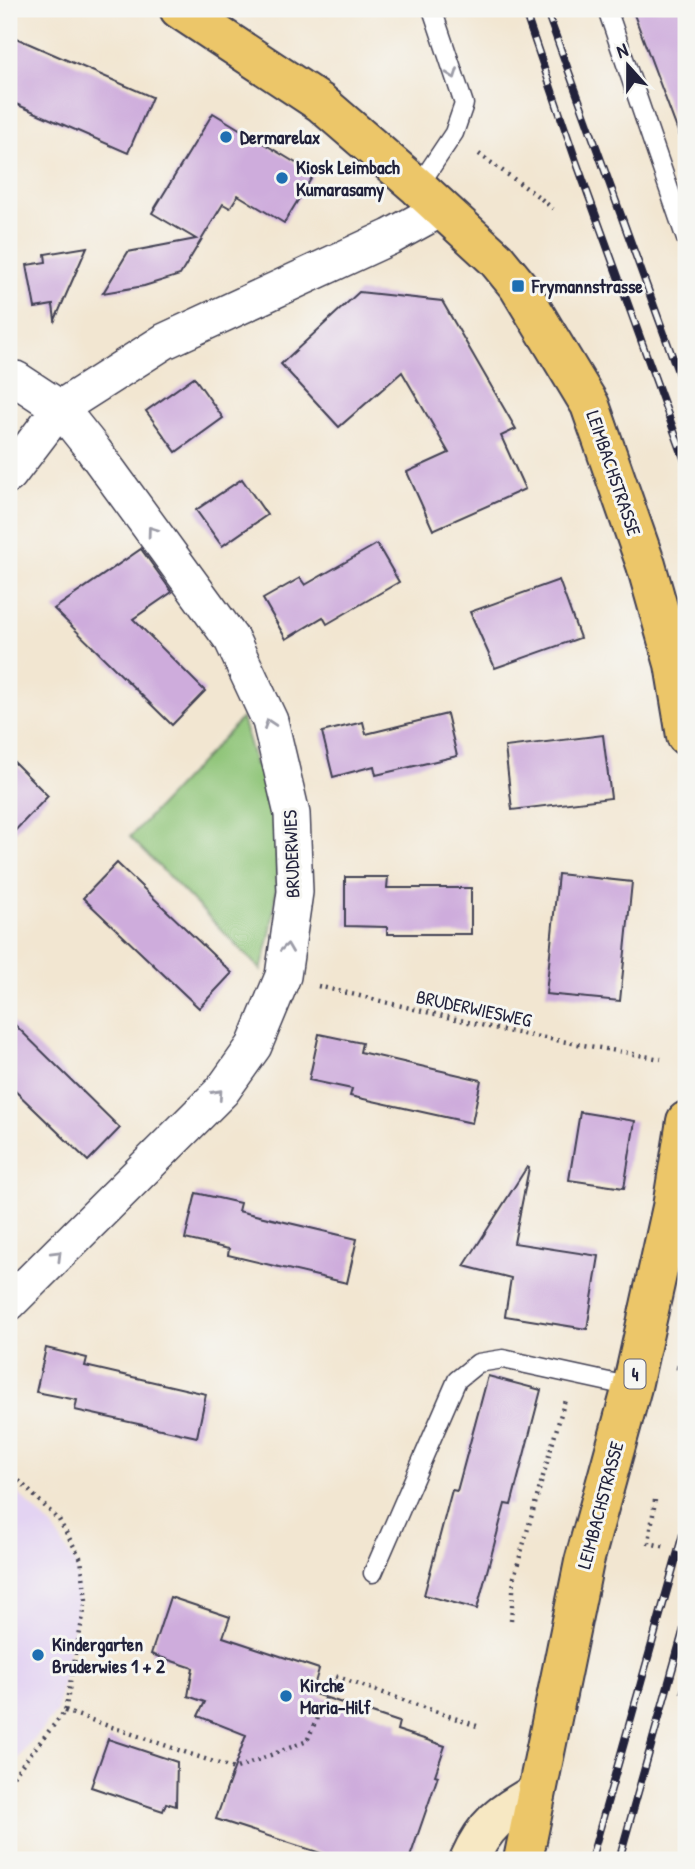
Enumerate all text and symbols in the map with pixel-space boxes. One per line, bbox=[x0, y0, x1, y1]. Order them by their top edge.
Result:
north arrow bbox=[594, 32, 664, 102]
text: N bbox=[613, 36, 631, 64]
one-way arrow bbox=[445, 67, 459, 79]
place label: Dermarelax bbox=[240, 124, 321, 150]
marker: Dermarelax bbox=[218, 129, 234, 145]
place label: Kiosk Leimbach Kumarasamy bbox=[296, 154, 400, 203]
marker: Kiosk Leimbach Kumarasamy bbox=[274, 170, 290, 186]
place label: Frymannstrasse bbox=[531, 273, 643, 300]
marker: Frymannstrasse bbox=[510, 278, 526, 294]
street label: LEIMBACHSTRASSE bbox=[580, 407, 648, 540]
one-way arrow bbox=[148, 526, 160, 539]
one-way arrow bbox=[263, 718, 278, 730]
street label: BRUDERWIES bbox=[276, 809, 306, 898]
one-way arrow bbox=[280, 942, 295, 954]
street label: BRUDERWIESWEG bbox=[414, 983, 534, 1033]
one-way arrow bbox=[210, 1090, 222, 1103]
one-way arrow bbox=[49, 1250, 62, 1263]
road number: 4 bbox=[624, 1359, 646, 1388]
street label: LEIMBACHSTRASSE bbox=[571, 1438, 630, 1572]
place label: Kindergarten Bruderwies 1 + 2 bbox=[52, 1631, 165, 1679]
marker: Kindergarten Bruderwies 1 + 2 bbox=[30, 1647, 46, 1663]
place label: Kirche Maria-Hilf bbox=[300, 1672, 372, 1720]
marker: Kirche Maria-Hilf bbox=[278, 1688, 294, 1704]

